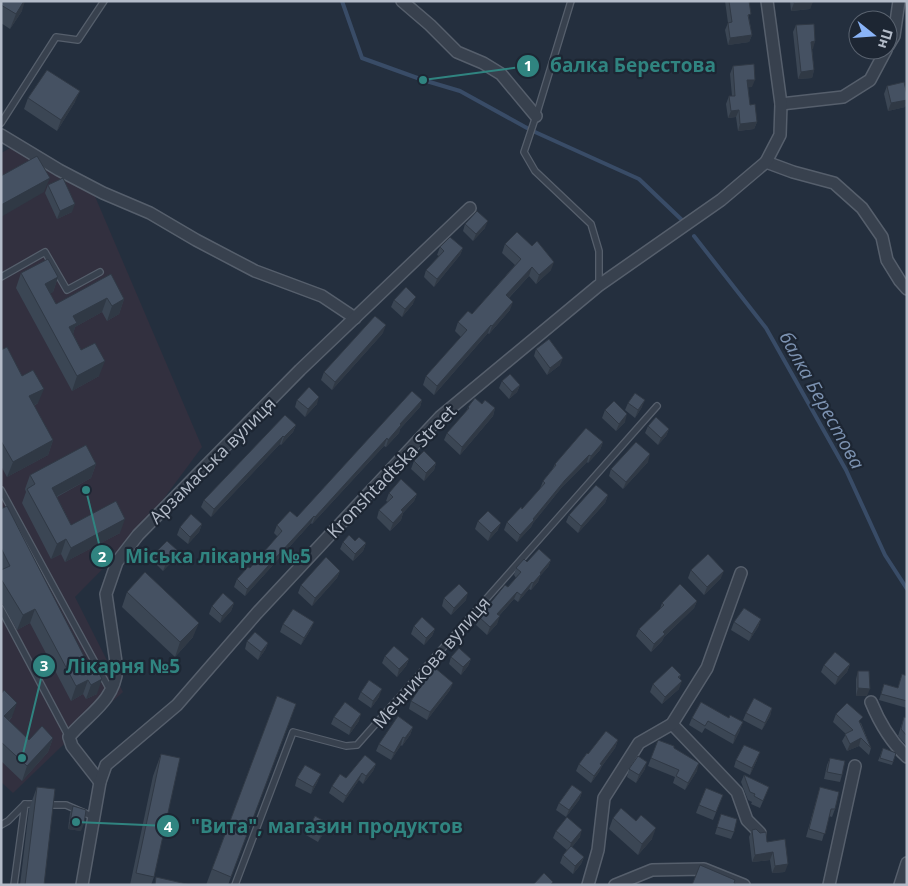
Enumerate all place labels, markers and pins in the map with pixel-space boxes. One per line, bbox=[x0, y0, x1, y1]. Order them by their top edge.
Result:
callout: балка Берестова bbox=[516, 49, 726, 83]
callout: Міська лікарня №5 bbox=[90, 539, 320, 573]
callout: Лікарня №5 bbox=[31, 649, 191, 683]
callout: "Вита", магазин продуктов bbox=[156, 809, 473, 843]

